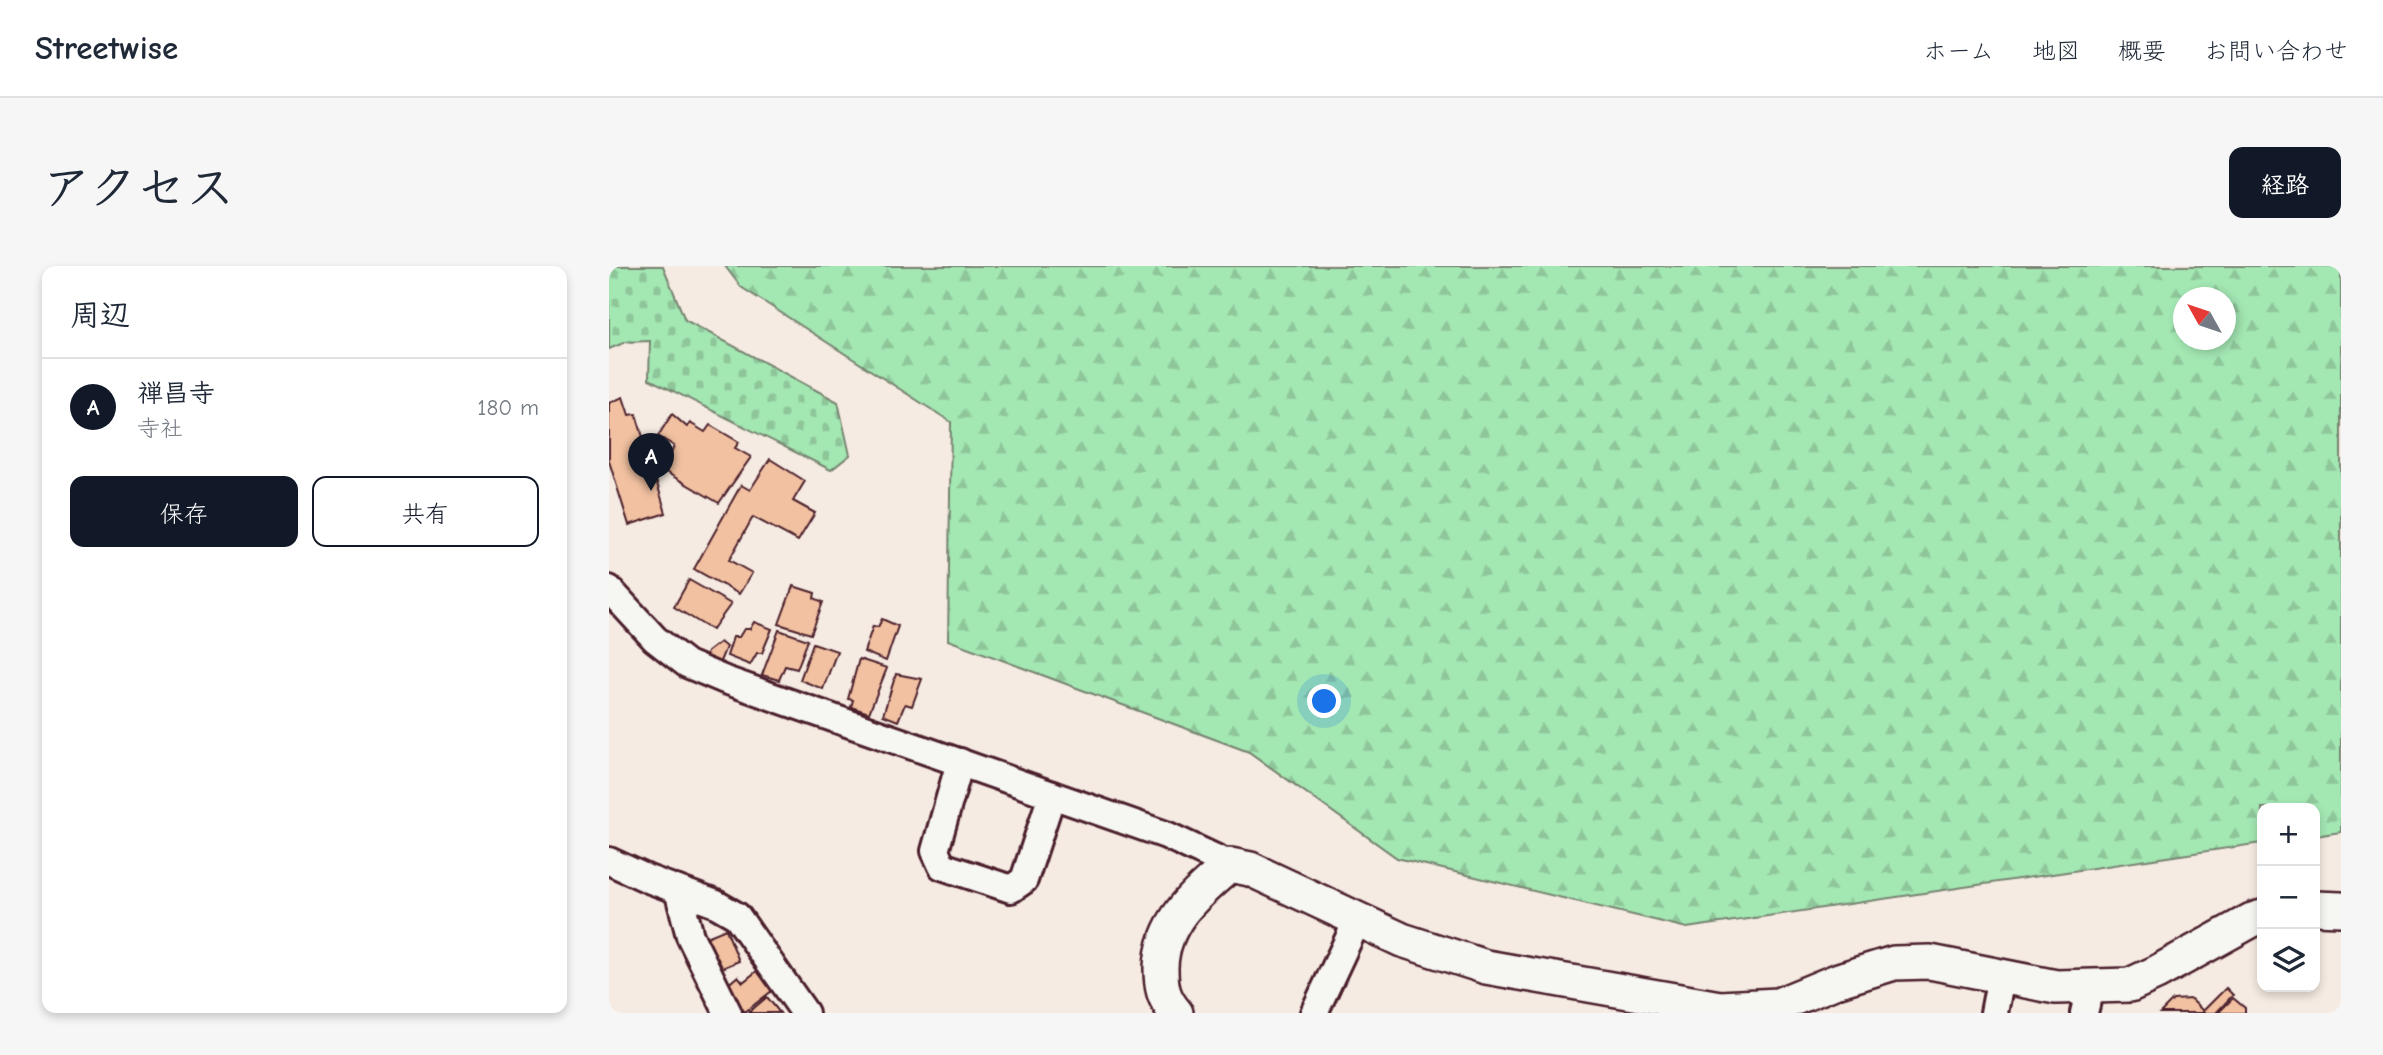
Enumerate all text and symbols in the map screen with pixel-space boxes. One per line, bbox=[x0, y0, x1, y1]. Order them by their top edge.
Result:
text: Streetwise bbox=[35, 29, 178, 67]
text: ホーム bbox=[1923, 37, 1994, 65]
text: 地図 bbox=[2032, 37, 2080, 65]
text: 概要 bbox=[2118, 37, 2166, 65]
text: お問い合わせ bbox=[2204, 37, 2348, 65]
button: 経路 bbox=[2229, 147, 2341, 218]
text: アクセス bbox=[42, 160, 235, 216]
north arrow bbox=[2173, 287, 2236, 350]
text: 周辺 bbox=[70, 298, 130, 333]
text: 禅昌寺 bbox=[137, 379, 215, 409]
text: A bbox=[87, 394, 99, 421]
text: 180 m bbox=[477, 394, 539, 421]
text: 寺社 bbox=[137, 415, 183, 442]
pin: A bbox=[628, 433, 674, 491]
button: 保存 bbox=[70, 476, 298, 547]
button: 共有 bbox=[312, 476, 539, 547]
your location bbox=[1307, 684, 1341, 718]
map controls bbox=[2257, 803, 2320, 992]
button: + bbox=[2257, 803, 2320, 866]
button: − bbox=[2257, 866, 2320, 929]
button: layers bbox=[2257, 929, 2320, 992]

